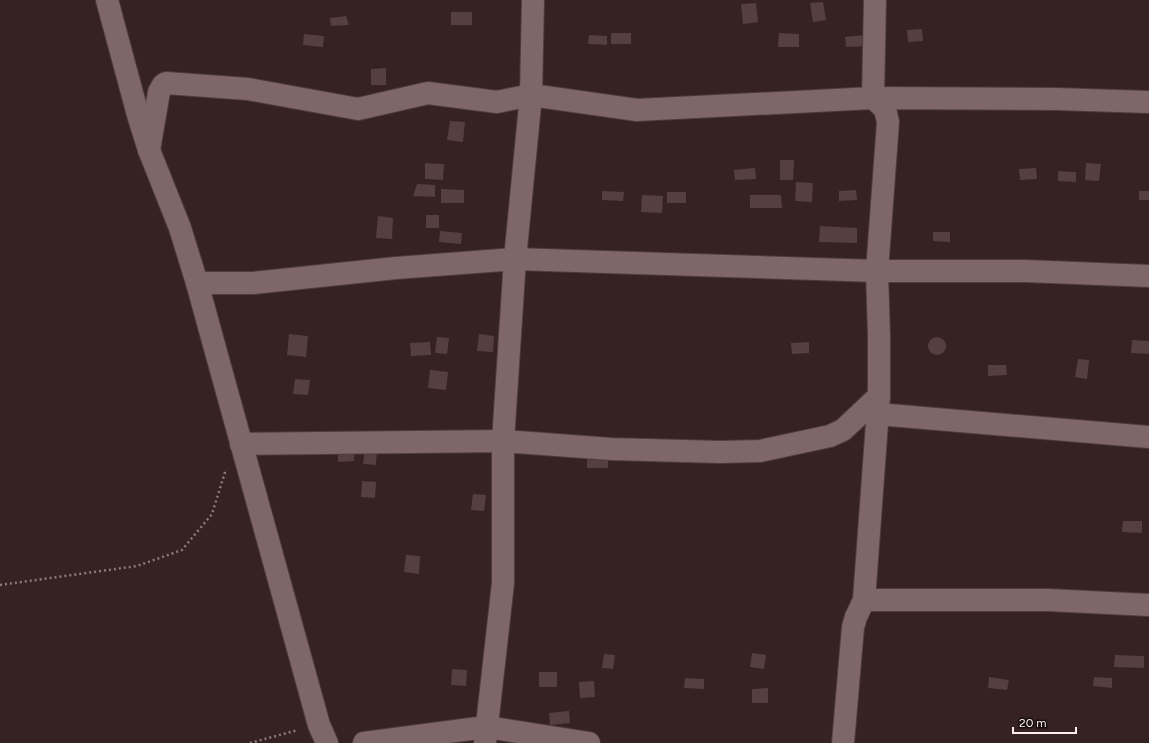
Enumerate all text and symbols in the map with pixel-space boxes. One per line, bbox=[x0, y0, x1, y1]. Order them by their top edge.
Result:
scale bar bbox=[1013, 709, 1076, 735]
text: 20 m bbox=[1019, 716, 1047, 730]

